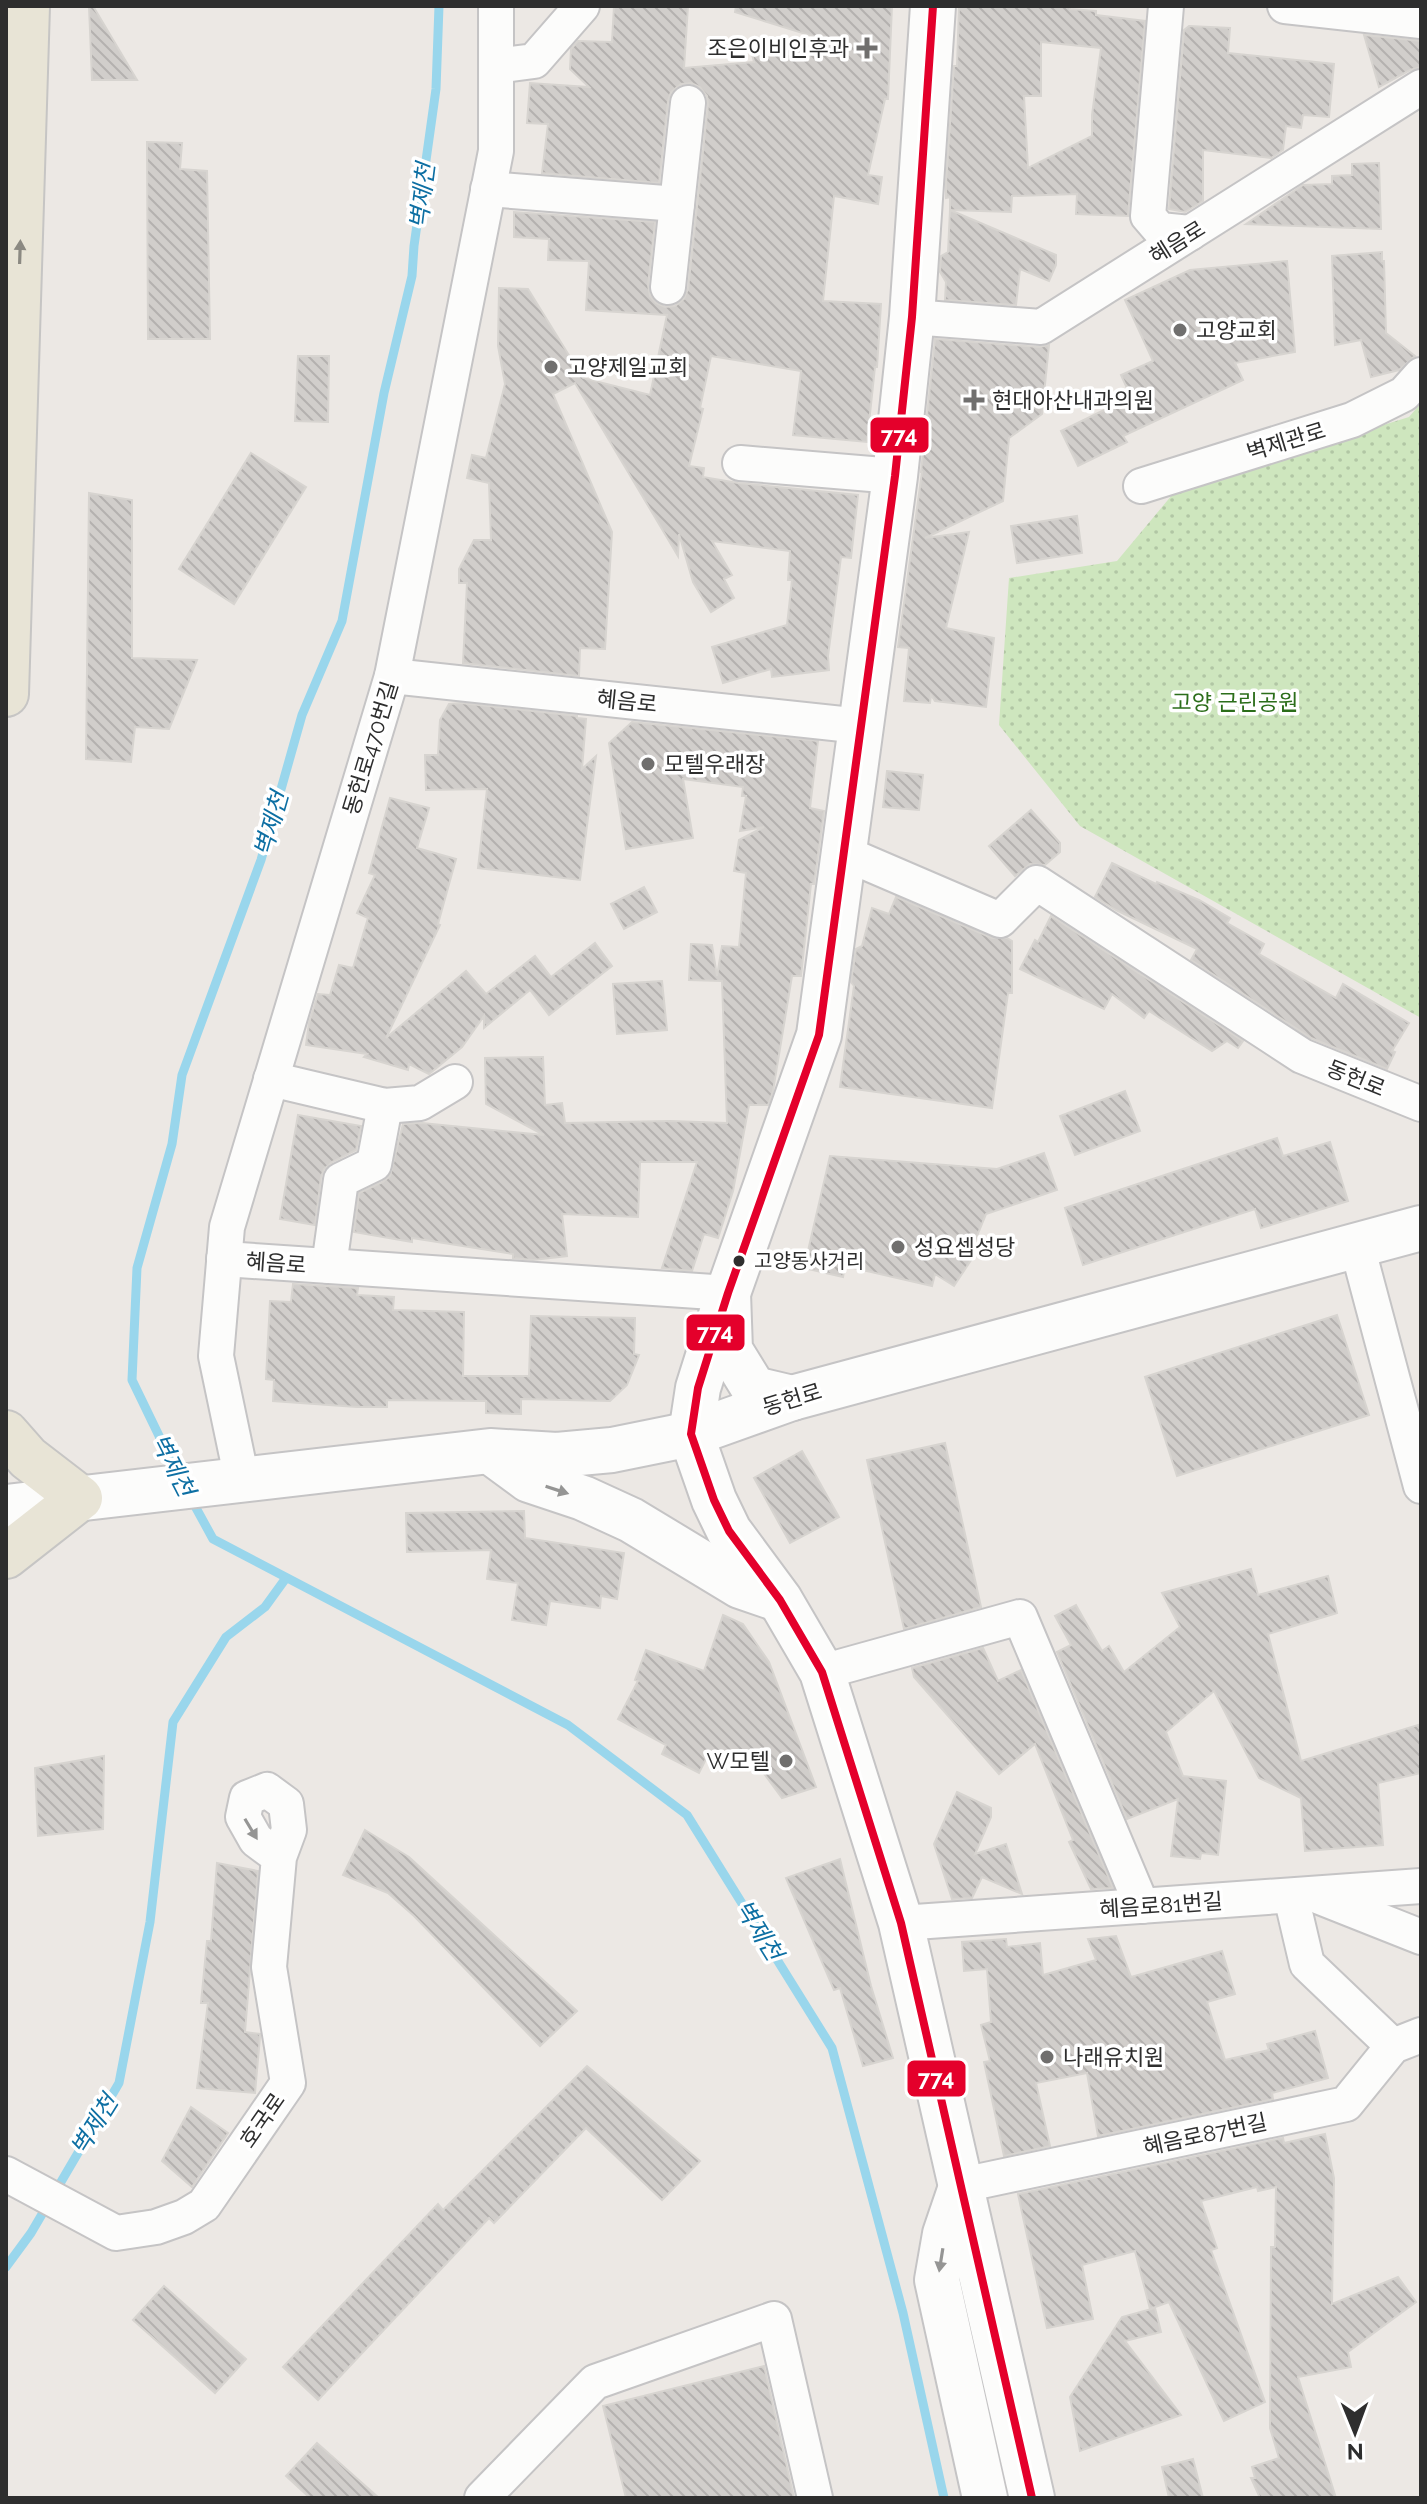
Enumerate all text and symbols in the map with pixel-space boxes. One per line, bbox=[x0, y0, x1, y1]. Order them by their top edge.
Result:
place label: 조은이비인후과 bbox=[707, 35, 849, 61]
marker: 조은이비인후과 bbox=[856, 37, 878, 59]
water label: 벽제천 bbox=[404, 158, 441, 231]
street label: 혜음로 bbox=[1144, 215, 1210, 269]
one-way arrow bbox=[14, 239, 27, 264]
place label: 고양교회 bbox=[1196, 317, 1277, 343]
marker: 고양교회 bbox=[1171, 321, 1189, 339]
place label: 고양제일교회 bbox=[567, 354, 688, 380]
marker: 고양제일교회 bbox=[542, 358, 560, 376]
place label: 현대아산내과의원 bbox=[992, 387, 1154, 413]
marker: 현대아산내과의원 bbox=[963, 389, 985, 411]
line badge: 774 bbox=[869, 416, 930, 454]
street label: 벽제관로 bbox=[1243, 417, 1329, 465]
text: 774 bbox=[881, 422, 917, 448]
street label: 동헌로470번길 bbox=[337, 678, 403, 818]
street label: 혜음로 bbox=[595, 685, 659, 717]
park label: 고양 근린공원 bbox=[1171, 689, 1299, 715]
place label: 모텔우래장 bbox=[664, 751, 765, 777]
marker: 모텔우래장 bbox=[639, 755, 657, 773]
water label: 벽제천 bbox=[248, 785, 295, 860]
street label: 동헌로 bbox=[1323, 1055, 1389, 1101]
place label: 성요셉성당 bbox=[914, 1234, 1015, 1260]
marker: 성요셉성당 bbox=[889, 1238, 907, 1256]
street label: 혜음로 bbox=[245, 1248, 307, 1278]
place label: 고양동사거리 bbox=[754, 1249, 864, 1273]
marker: 고양동사거리 bbox=[731, 1253, 747, 1269]
line badge: 774 bbox=[685, 1313, 746, 1352]
text: 774 bbox=[697, 1319, 733, 1345]
street label: 동헌로 bbox=[759, 1378, 825, 1420]
water label: 벽제천 bbox=[145, 1429, 202, 1504]
one-way arrow bbox=[545, 1484, 569, 1496]
place label: W모텔 bbox=[707, 1748, 770, 1774]
marker: W모텔 bbox=[777, 1752, 795, 1770]
one-way arrow bbox=[243, 1818, 257, 1840]
street label: 혜음로81번길 bbox=[1098, 1888, 1224, 1922]
water label: 벽제천 bbox=[729, 1894, 790, 1968]
place label: 나래유치원 bbox=[1063, 2044, 1164, 2070]
marker: 나래유치원 bbox=[1038, 2048, 1056, 2066]
line badge: 774 bbox=[906, 2059, 967, 2098]
text: 774 bbox=[918, 2065, 954, 2091]
water label: 벽제천 bbox=[64, 2087, 125, 2161]
street label: 호국로 bbox=[234, 2088, 290, 2152]
street label: 혜음로87번길 bbox=[1141, 2108, 1269, 2160]
one-way arrow bbox=[934, 2248, 946, 2273]
north arrow bbox=[1315, 2392, 1395, 2472]
text: N bbox=[1347, 2439, 1364, 2465]

